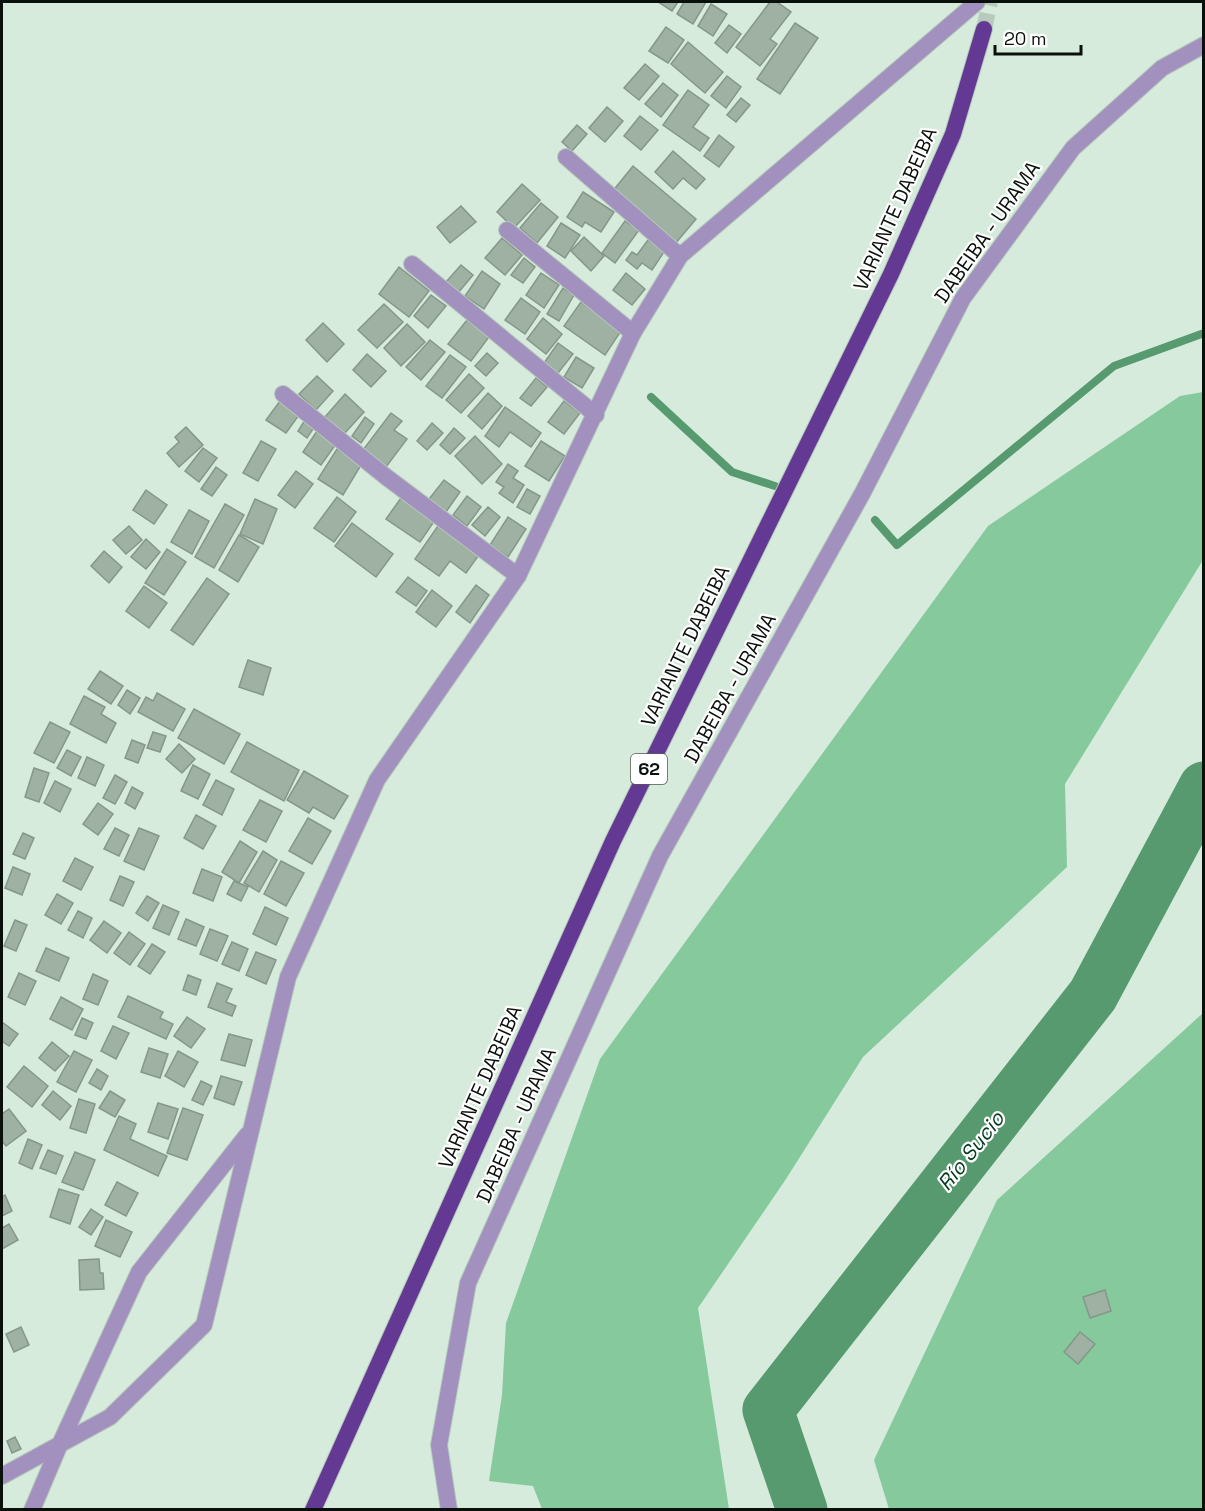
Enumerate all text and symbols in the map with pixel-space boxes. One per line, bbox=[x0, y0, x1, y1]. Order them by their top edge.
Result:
scale bar bbox=[995, 18, 1080, 56]
text: 20 m bbox=[1004, 27, 1047, 50]
street label: VARIANTE DABEIBA bbox=[847, 123, 943, 295]
street label: DABEIBA - URAMA bbox=[928, 156, 1046, 308]
street label: VARIANTE DABEIBA bbox=[635, 561, 735, 731]
street label: DABEIBA - URAMA bbox=[678, 608, 782, 767]
road number: 62 bbox=[631, 754, 667, 784]
street label: VARIANTE DABEIBA bbox=[432, 1001, 528, 1173]
street label: DABEIBA - URAMA bbox=[470, 1043, 562, 1207]
water label: Río Sucio bbox=[931, 1105, 1011, 1196]

